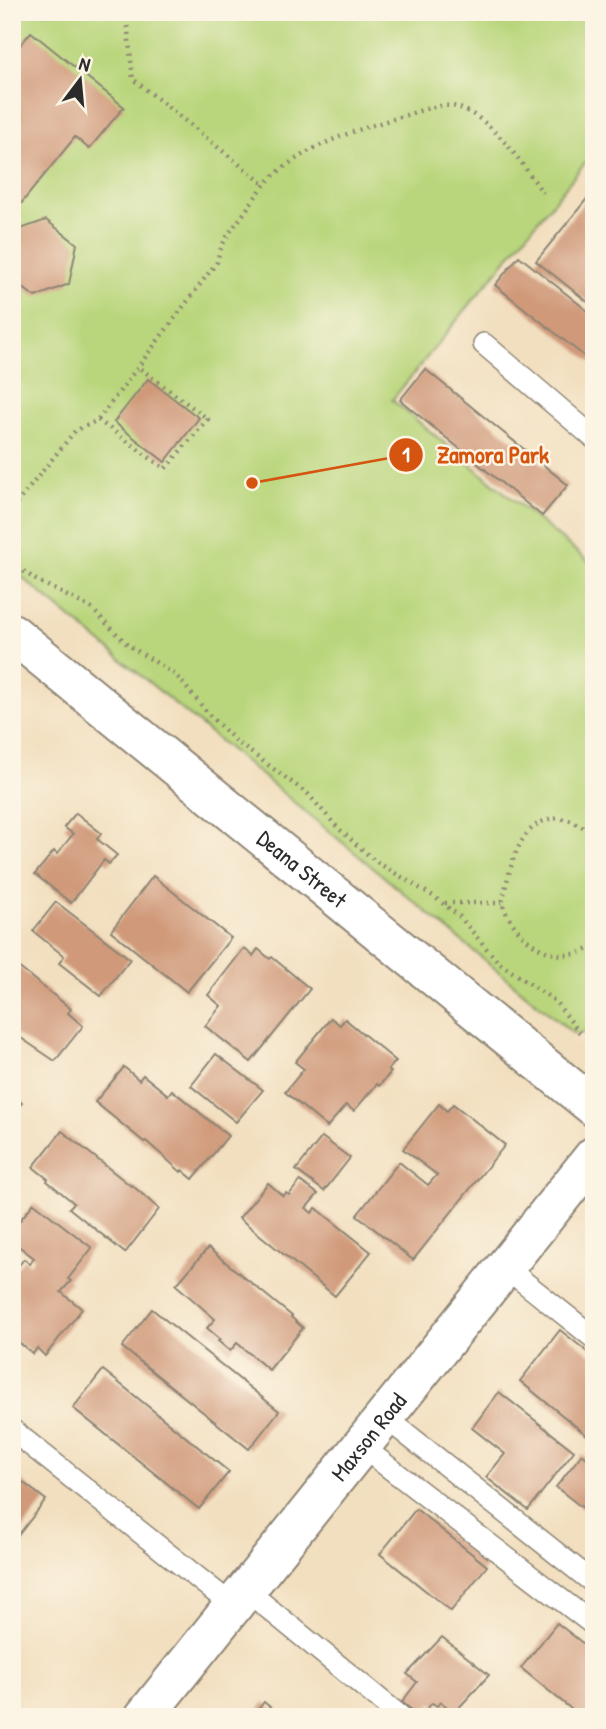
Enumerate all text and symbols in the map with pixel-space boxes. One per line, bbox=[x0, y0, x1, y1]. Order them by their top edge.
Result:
north arrow bbox=[46, 46, 116, 116]
text: N bbox=[76, 50, 93, 78]
callout: Zamora Park bbox=[388, 432, 563, 477]
text: Zamora Park bbox=[437, 438, 549, 470]
text: 1 bbox=[402, 440, 410, 469]
street label: Deana Street bbox=[251, 823, 355, 915]
street label: Maxson Road bbox=[323, 1386, 413, 1487]

